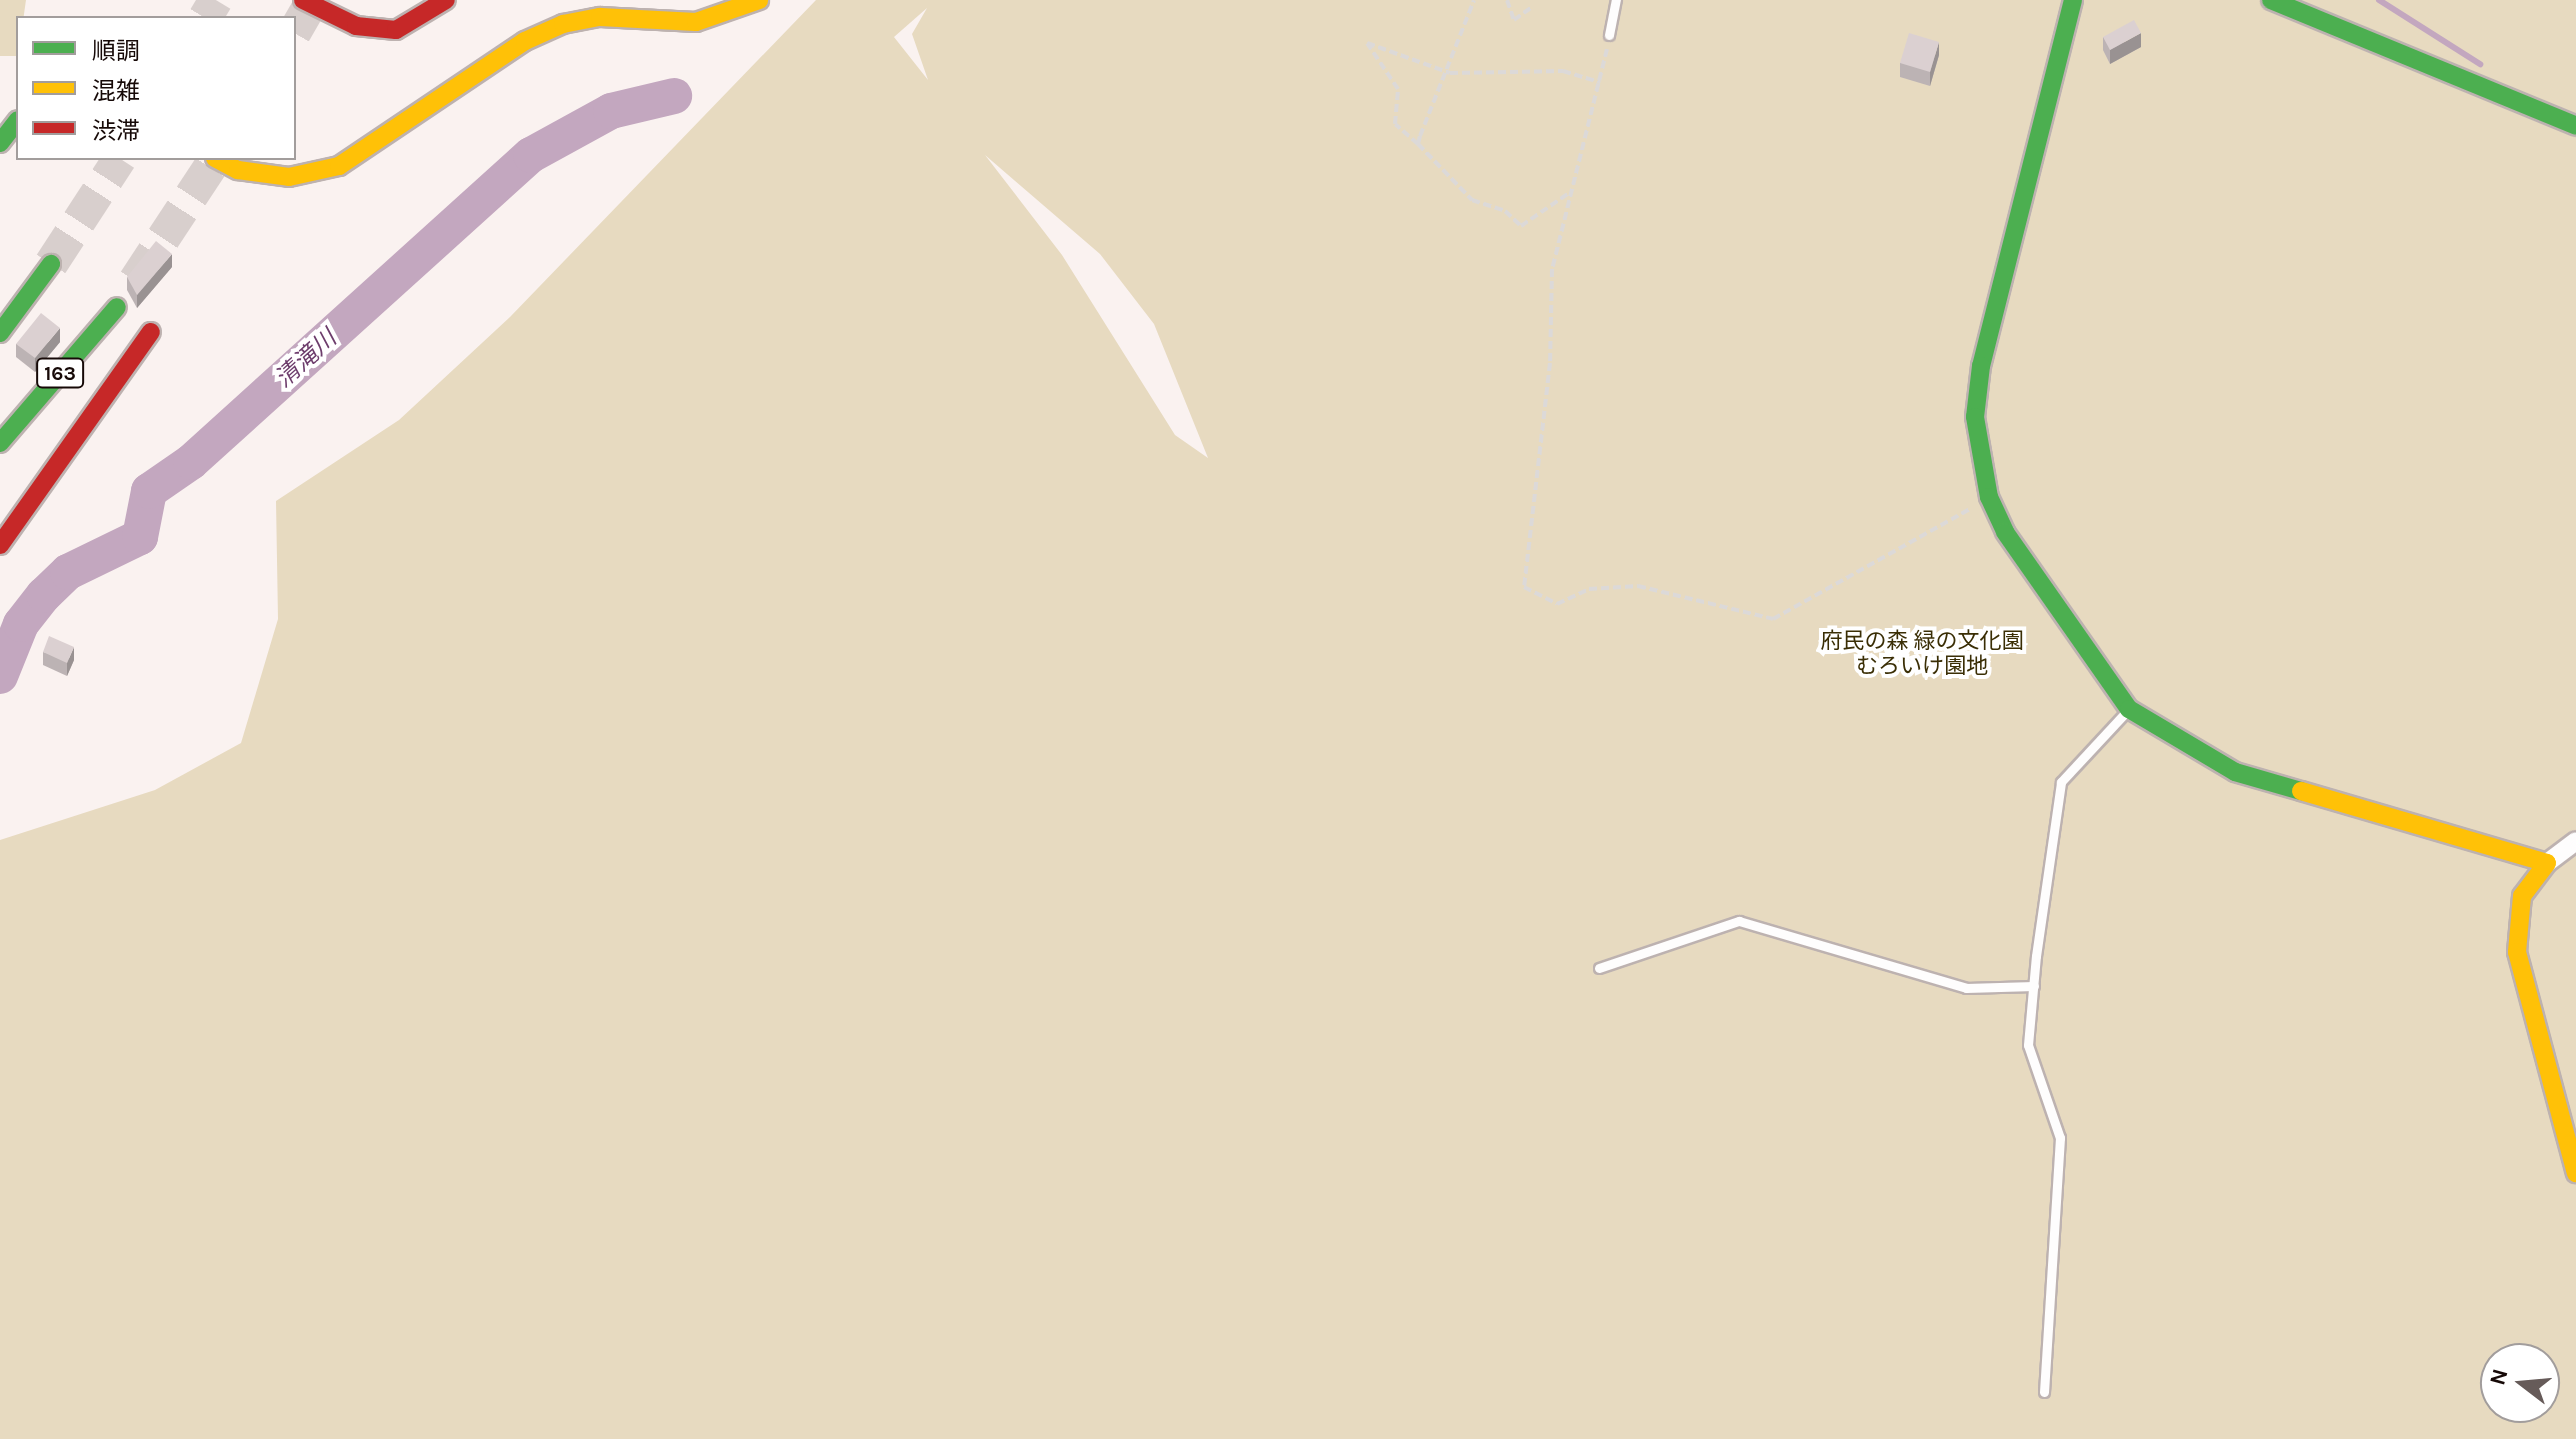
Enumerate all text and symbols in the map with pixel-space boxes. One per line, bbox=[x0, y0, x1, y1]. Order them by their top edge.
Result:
legend bbox=[16, 16, 296, 160]
text: 順調 bbox=[92, 37, 140, 65]
text: 混雑 bbox=[92, 77, 140, 105]
text: 渋滞 bbox=[92, 117, 140, 145]
water label: 清滝川 bbox=[270, 324, 342, 394]
road number: 163 bbox=[36, 357, 84, 389]
park label: 府民の森 緑の文化園 むろいけ園地 bbox=[1820, 628, 2024, 680]
north arrow bbox=[2480, 1343, 2560, 1423]
text: N bbox=[2484, 1366, 2514, 1388]

